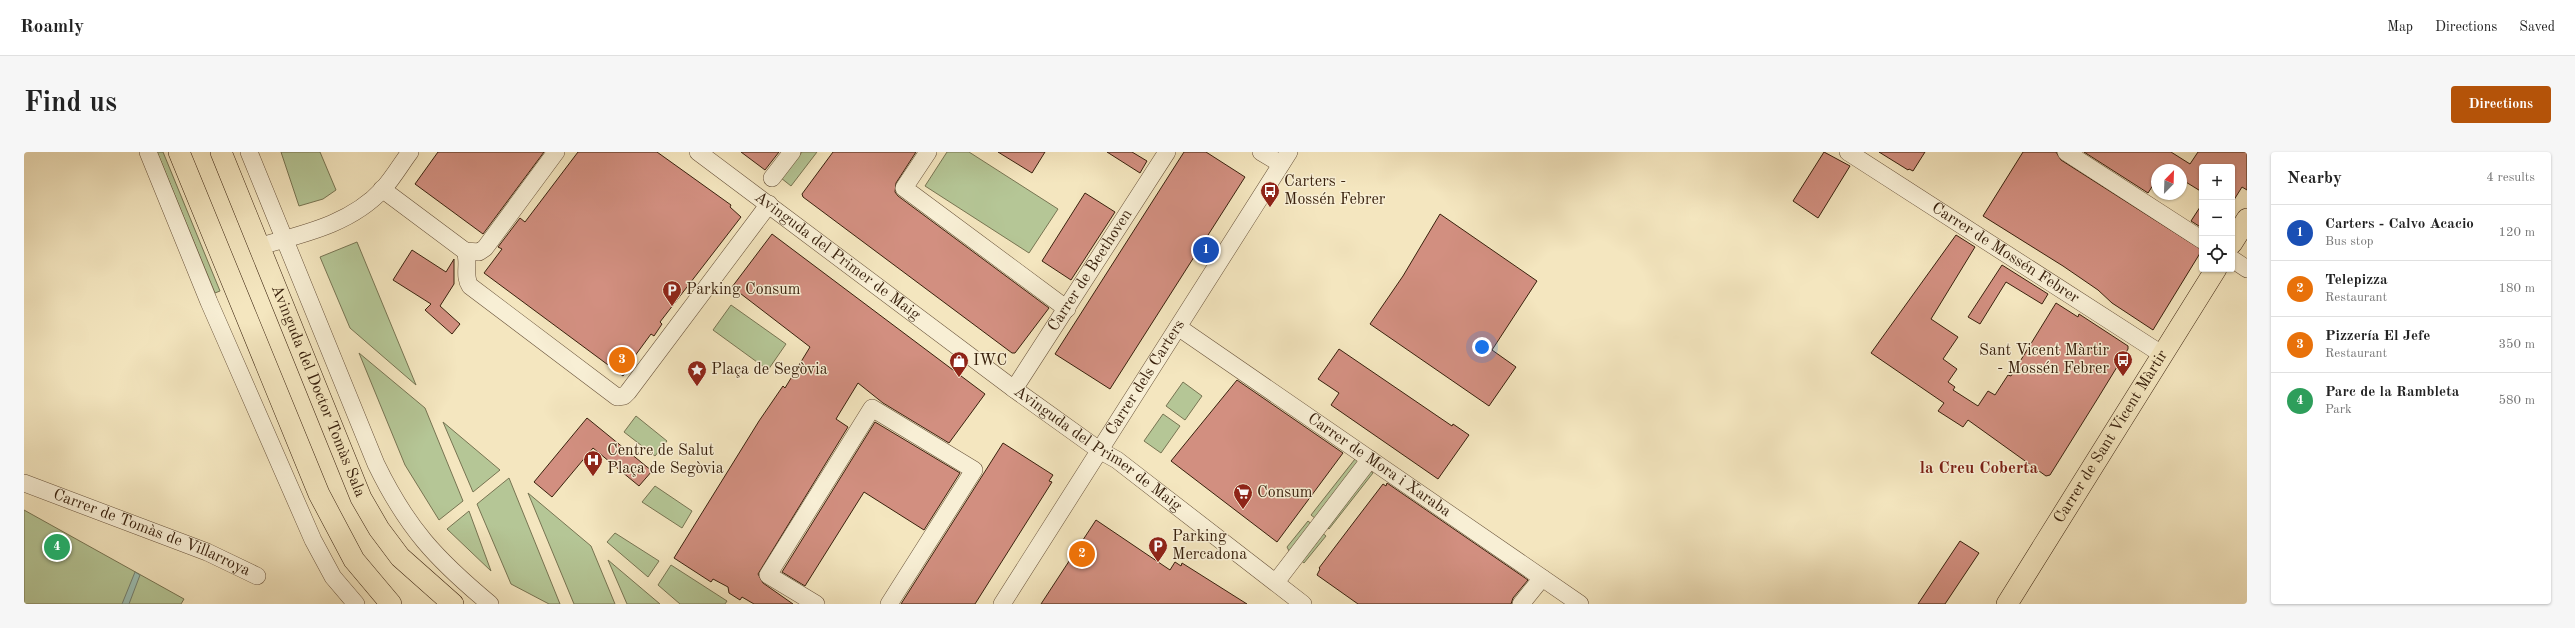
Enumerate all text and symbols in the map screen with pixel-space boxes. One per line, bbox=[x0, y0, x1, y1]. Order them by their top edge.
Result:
text: Roamly bbox=[20, 18, 84, 37]
text: Map bbox=[2387, 20, 2413, 34]
text: Directions bbox=[2435, 20, 2497, 34]
text: Saved bbox=[2519, 20, 2555, 34]
button: Directions bbox=[2451, 86, 2551, 123]
text: Find us bbox=[24, 90, 117, 118]
north arrow bbox=[2151, 164, 2187, 200]
map controls bbox=[2199, 164, 2235, 272]
button: + bbox=[2199, 164, 2235, 200]
text: Nearby bbox=[2287, 170, 2342, 187]
text: 4 results bbox=[2486, 171, 2535, 184]
place label: Carters - Mossén Febrer bbox=[1284, 174, 1386, 208]
bus stop icon: Carters - Mossén Febrer bbox=[1259, 180, 1281, 208]
street label: Avinguda del Primer de Maig bbox=[751, 189, 923, 324]
street label: Carrer de Mossén Febrer bbox=[1929, 200, 2082, 307]
button: − bbox=[2199, 200, 2235, 236]
street label: Carrer de Beethoven bbox=[1045, 206, 1136, 334]
text: Carters - Calvo Acacio bbox=[2325, 217, 2474, 232]
text: 1 bbox=[2296, 226, 2304, 239]
text: 120 m bbox=[2498, 226, 2535, 239]
pin: 1 bbox=[1193, 235, 1219, 265]
text: Bus stop bbox=[2325, 235, 2374, 248]
button: locate bbox=[2199, 236, 2235, 272]
text: Telepizza bbox=[2325, 273, 2388, 288]
parking icon: Parking Consum bbox=[661, 279, 683, 307]
place label: Parking Consum bbox=[686, 282, 801, 298]
text: 2 bbox=[2296, 282, 2304, 295]
text: 180 m bbox=[2498, 282, 2535, 295]
street label: Avinguda del Doctor Tomàs Sala bbox=[268, 283, 368, 500]
text: Restaurant bbox=[2325, 291, 2387, 304]
street label: Carrer dels Carters bbox=[1103, 317, 1188, 438]
text: Pizzería El Jefe bbox=[2325, 329, 2430, 344]
your location bbox=[1472, 337, 1492, 357]
text: 3 bbox=[2296, 338, 2304, 351]
text: 350 m bbox=[2498, 338, 2535, 351]
place label: Sant Vicent Màrtir - Mossén Febrer bbox=[1979, 343, 2109, 377]
pin: 3 bbox=[609, 345, 635, 375]
street label: Carrer de Sant Vicent Màrtir bbox=[2051, 347, 2171, 526]
text: Restaurant bbox=[2325, 347, 2387, 360]
bus stop icon: Sant Vicent Màrtir - Mossén Febrer bbox=[2112, 349, 2134, 377]
shop icon: IWC bbox=[948, 350, 970, 378]
place label: IWC bbox=[973, 353, 1007, 369]
place icon: Plaça de Segòvia bbox=[686, 359, 708, 387]
place label: Plaça de Segòvia bbox=[711, 362, 828, 378]
street label: Avinguda del Primer de Maig bbox=[1011, 383, 1185, 515]
text: Parc de la Rambleta bbox=[2325, 385, 2459, 400]
text: 4 bbox=[2296, 394, 2304, 407]
text: 580 m bbox=[2498, 394, 2535, 407]
text: Park bbox=[2325, 403, 2352, 416]
street label: Carrer de Mora i Xaraba bbox=[1304, 411, 1454, 520]
place label: Centre de Salut Plaça de Segòvia bbox=[607, 443, 724, 477]
hospital icon: Centre de Salut Plaça de Segòvia bbox=[582, 449, 604, 477]
district label: la Creu Coberta bbox=[1920, 460, 2039, 477]
supermarket icon: Consum bbox=[1232, 482, 1254, 510]
place label: Consum bbox=[1257, 485, 1313, 501]
street label: Carrer de Tomàs de Villarroya bbox=[51, 487, 253, 579]
place label: Parking Mercadona bbox=[1172, 529, 1247, 563]
pin: 4 bbox=[44, 532, 70, 562]
parking icon: Parking Mercadona bbox=[1147, 535, 1169, 563]
pin: 2 bbox=[1069, 539, 1095, 569]

